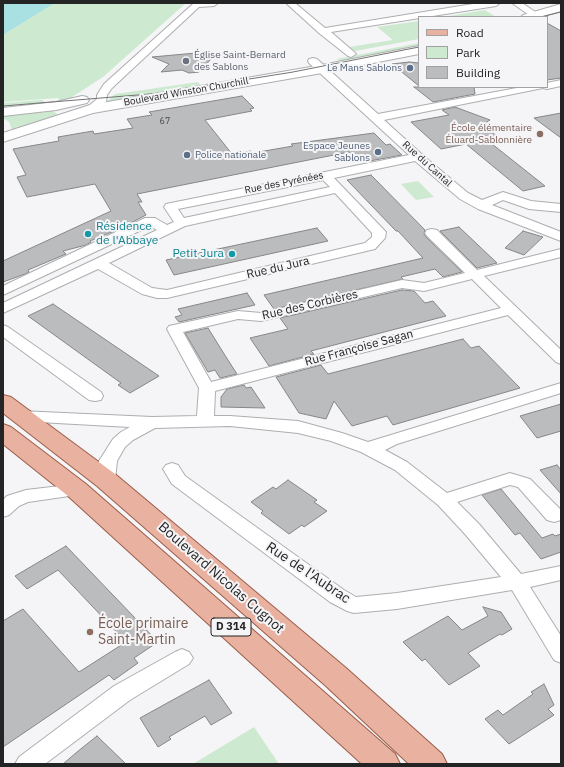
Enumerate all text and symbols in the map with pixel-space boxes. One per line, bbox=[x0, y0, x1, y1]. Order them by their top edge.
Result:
legend bbox=[418, 16, 548, 88]
text: Road bbox=[456, 25, 484, 40]
text: Park bbox=[456, 45, 480, 60]
place label: Église Saint-Bernard des Sablons bbox=[194, 49, 286, 72]
marker: Église Saint-Bernard des Sablons bbox=[181, 56, 191, 66]
place label: Le Mans Sablons bbox=[327, 62, 402, 74]
marker: Le Mans Sablons bbox=[405, 63, 415, 73]
text: Building bbox=[456, 65, 500, 80]
street label: Boulevard Winston Churchill bbox=[123, 75, 249, 109]
house number: 67 bbox=[160, 116, 170, 126]
place label: École élémentaire Éluard-Sablonnière bbox=[446, 122, 532, 146]
marker: École élémentaire Éluard-Sablonnière bbox=[535, 129, 545, 139]
street label: Rue du Cantal bbox=[400, 139, 454, 189]
place label: Espace Jeunes Sablons bbox=[303, 140, 370, 164]
marker: Espace Jeunes Sablons bbox=[373, 147, 383, 157]
place label: Police nationale bbox=[195, 149, 266, 161]
marker: Police nationale bbox=[182, 150, 192, 160]
street label: Rue des Pyrénées bbox=[244, 169, 324, 197]
place label: Résidence de l'Abbaye bbox=[96, 220, 158, 248]
marker: Résidence de l'Abbaye bbox=[83, 229, 93, 239]
place label: Petit Jura bbox=[172, 247, 224, 261]
marker: Petit Jura bbox=[227, 249, 237, 259]
street label: Rue du Jura bbox=[245, 254, 311, 282]
street label: Rue des Corbières bbox=[261, 287, 359, 323]
street label: Rue Françoise Sagan bbox=[303, 327, 415, 369]
street label: Boulevard Nicolas Cugnot bbox=[155, 519, 287, 637]
street label: Rue de l'Aubrac bbox=[263, 539, 353, 607]
place label: École primaire Saint-Martin bbox=[98, 616, 188, 648]
road number: D 314 bbox=[211, 618, 251, 636]
marker: École primaire Saint-Martin bbox=[85, 627, 95, 637]

